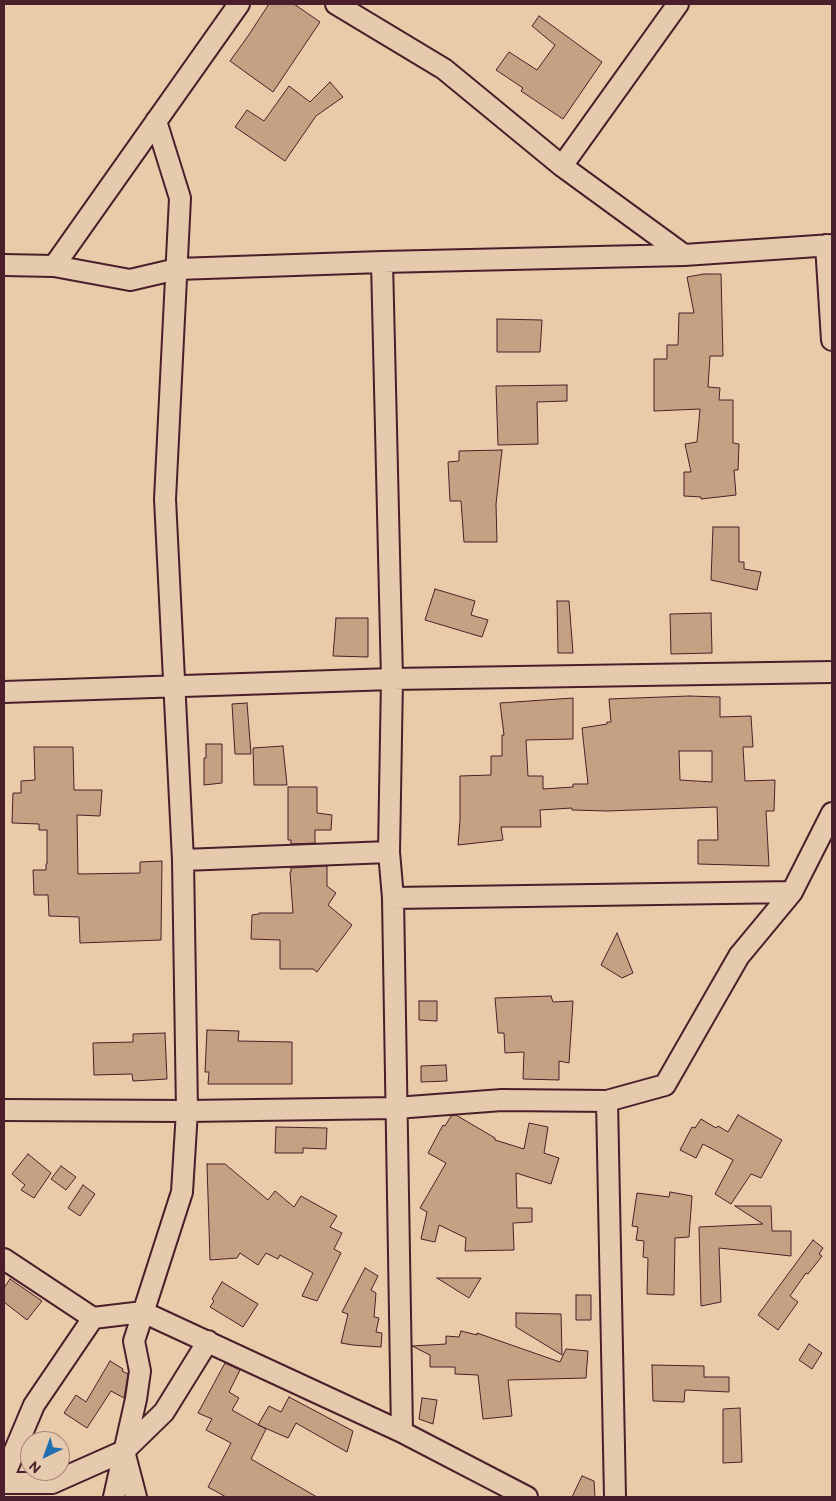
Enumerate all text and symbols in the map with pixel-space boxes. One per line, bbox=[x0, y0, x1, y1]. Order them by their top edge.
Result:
north arrow bbox=[20, 1431, 70, 1481]
text: N bbox=[26, 1457, 45, 1477]

